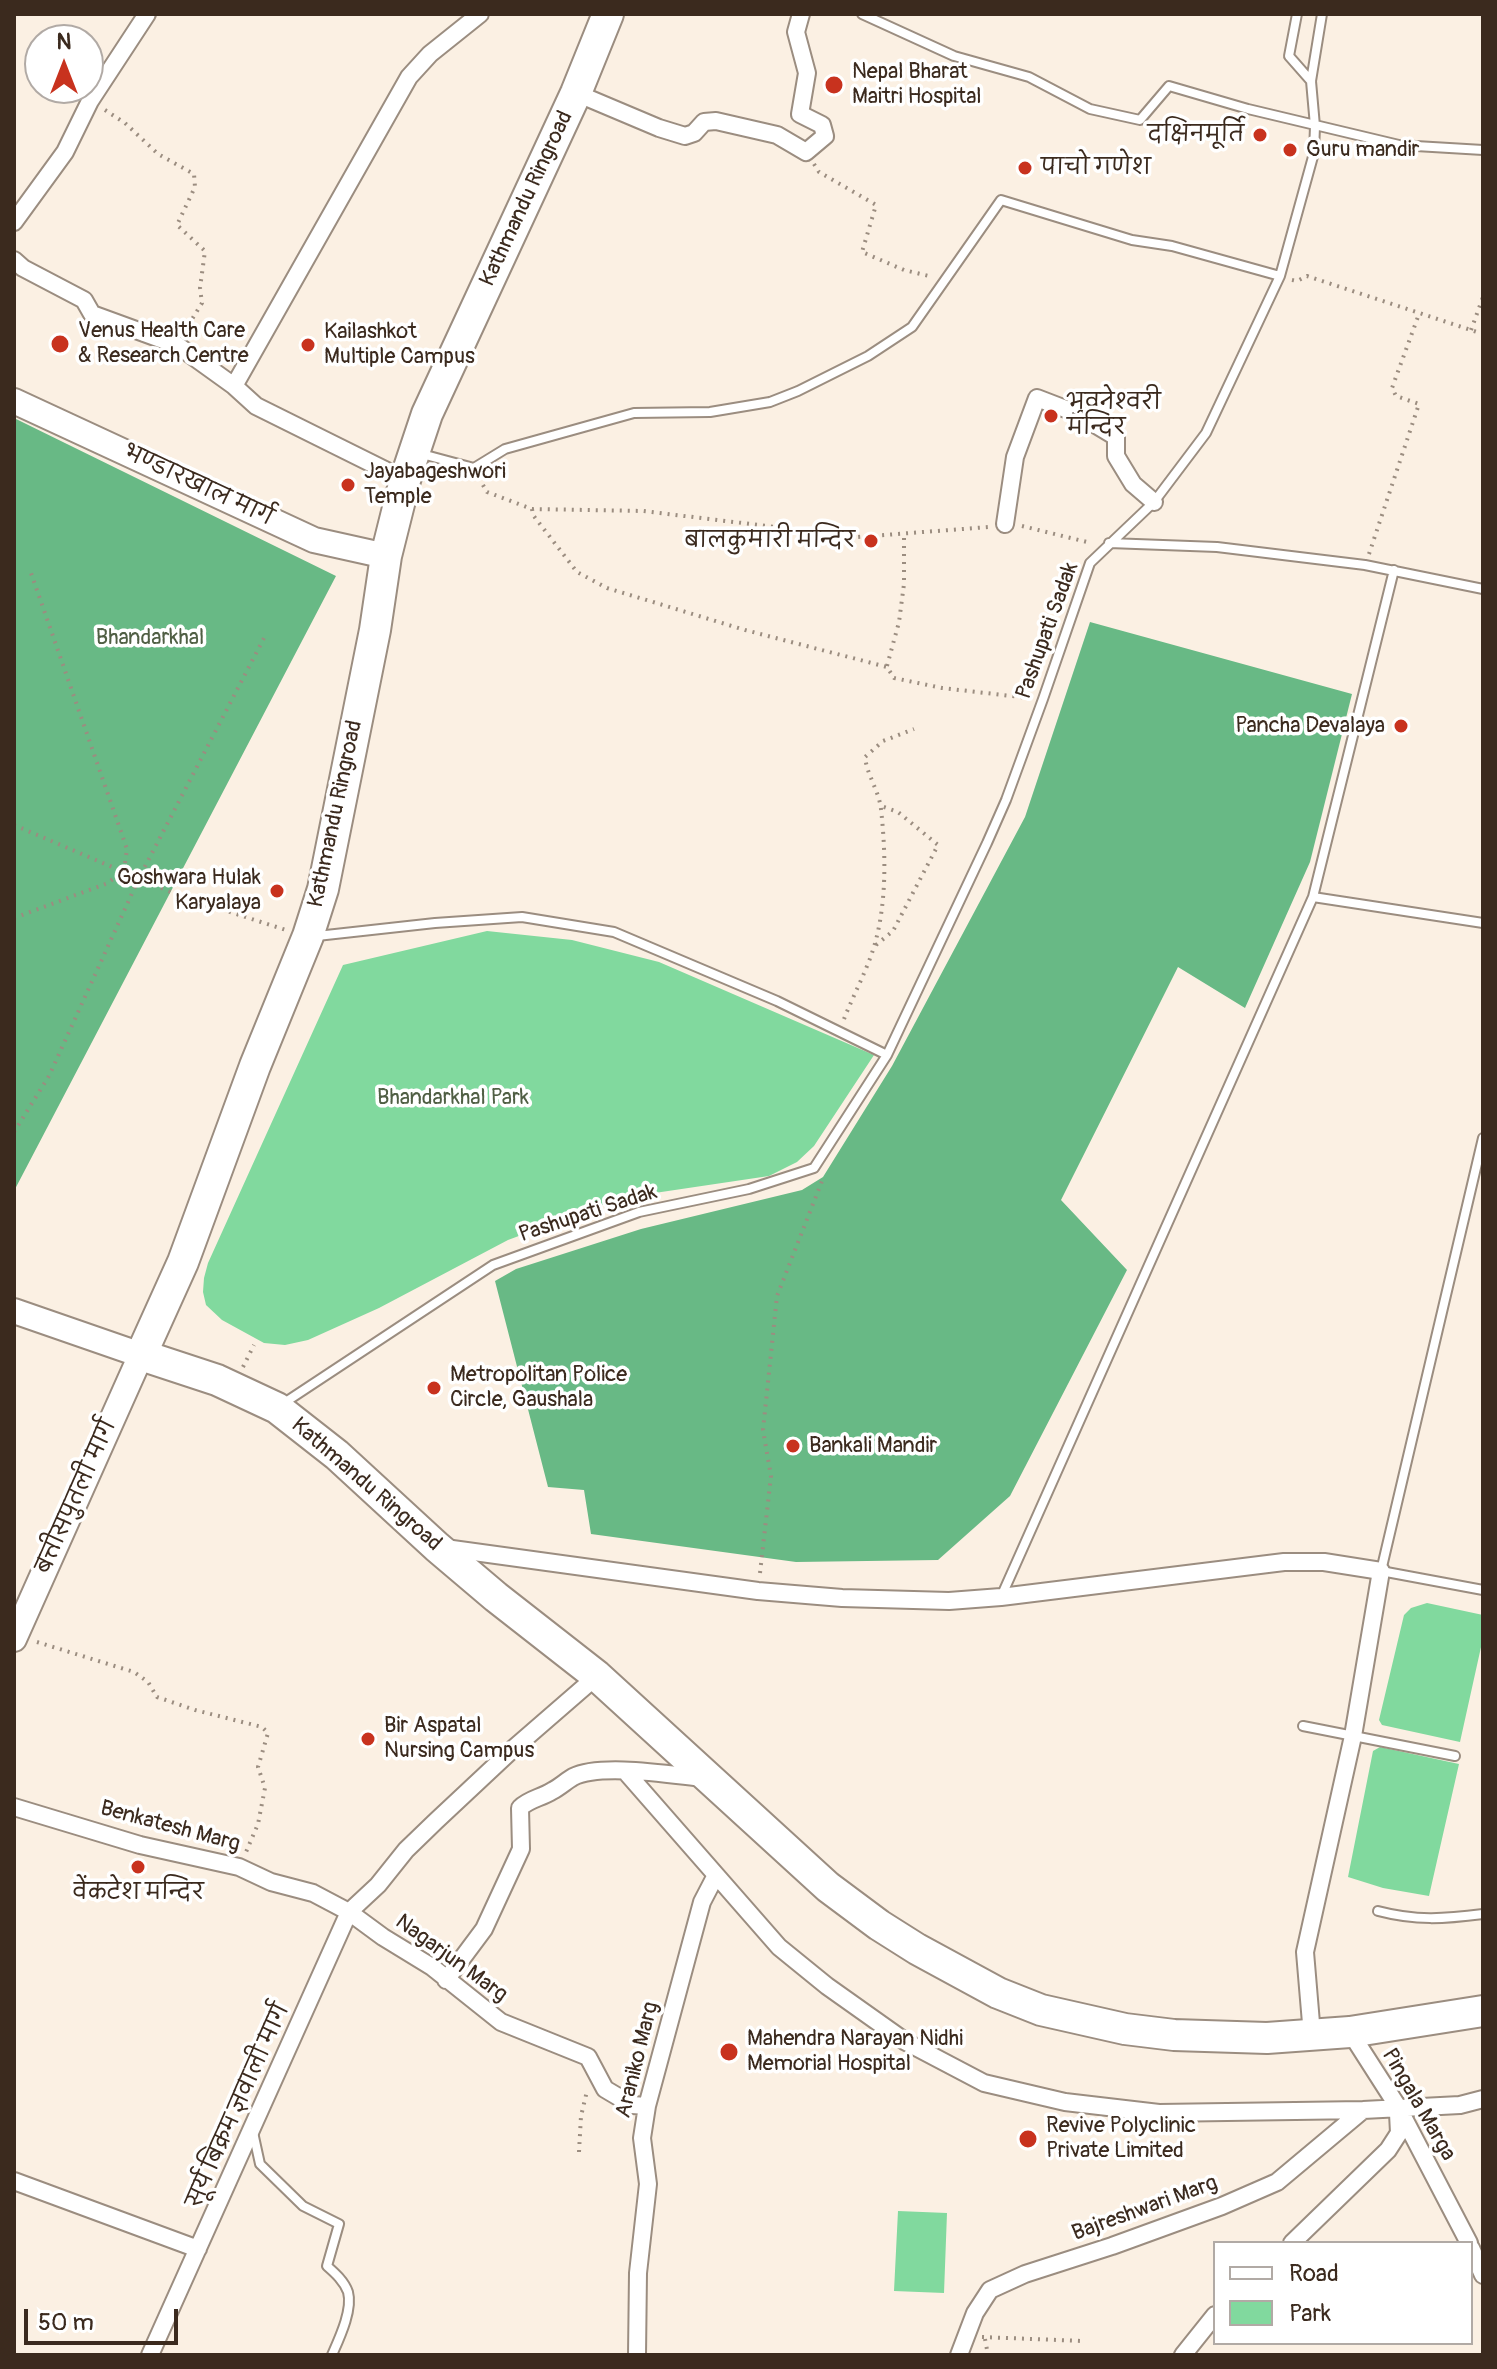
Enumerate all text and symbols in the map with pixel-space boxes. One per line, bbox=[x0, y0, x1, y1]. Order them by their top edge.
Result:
north arrow bbox=[24, 24, 104, 104]
text: N bbox=[57, 28, 71, 56]
place label: Nepal Bharat Maitri Hospital bbox=[852, 59, 982, 110]
marker: Nepal Bharat Maitri Hospital bbox=[823, 74, 845, 96]
street label: Kathmandu Ringroad bbox=[475, 107, 579, 291]
place label: दक्षिनमूर्ति bbox=[1147, 122, 1244, 148]
marker: दक्षिनमूर्ति bbox=[1251, 126, 1269, 144]
place label: Guru mandir bbox=[1306, 137, 1419, 163]
marker: Guru mandir bbox=[1281, 141, 1299, 159]
place label: पाचो गणेश bbox=[1041, 155, 1151, 181]
marker: पाचो गणेश bbox=[1016, 159, 1034, 177]
place label: Venus Health Care & Research Centre bbox=[78, 318, 248, 370]
place label: Kailashkot Multiple Campus bbox=[324, 319, 475, 370]
marker: Venus Health Care & Research Centre bbox=[49, 333, 71, 355]
marker: Kailashkot Multiple Campus bbox=[299, 336, 317, 354]
place label: भुवनेश्वरी मन्दिर bbox=[1067, 390, 1161, 442]
marker: भुवनेश्वरी मन्दिर bbox=[1042, 407, 1060, 425]
street label: भण्डारखाल मार्ग bbox=[119, 440, 277, 532]
place label: Jayabageshwori Temple bbox=[364, 459, 506, 510]
marker: Jayabageshwori Temple bbox=[339, 476, 357, 494]
place label: बालकुमारी मन्दिर bbox=[684, 528, 855, 554]
marker: बालकुमारी मन्दिर bbox=[862, 532, 880, 550]
street label: Pashupati Sadak bbox=[1011, 559, 1085, 703]
park label: Bhandarkhal bbox=[96, 625, 204, 651]
place label: Pancha Devalaya bbox=[1235, 713, 1385, 739]
marker: Pancha Devalaya bbox=[1392, 717, 1410, 735]
street label: Kathmandu Ringroad bbox=[303, 718, 369, 910]
place label: Goshwara Hulak Karyalaya bbox=[117, 865, 261, 916]
marker: Goshwara Hulak Karyalaya bbox=[268, 882, 286, 900]
park label: Bhandarkhal Park bbox=[377, 1085, 529, 1111]
street label: Pashupati Sadak bbox=[516, 1179, 660, 1249]
place label: Metropolitan Police Circle, Gaushala bbox=[450, 1362, 627, 1414]
marker: Metropolitan Police Circle, Gaushala bbox=[425, 1379, 443, 1397]
street label: Kathmandu Ringroad bbox=[285, 1413, 447, 1557]
street label: बत्तीसपुतली मार्ग bbox=[31, 1416, 123, 1578]
place label: Bankali Mandir bbox=[809, 1433, 937, 1459]
marker: Bankali Mandir bbox=[784, 1437, 802, 1455]
place label: Bir Aspatal Nursing Campus bbox=[384, 1713, 534, 1764]
marker: Bir Aspatal Nursing Campus bbox=[359, 1730, 377, 1748]
street label: Benkatesh Marg bbox=[97, 1796, 243, 1858]
marker: वेंकटेश मन्दिर bbox=[129, 1858, 147, 1876]
place label: वेंकटेश मन्दिर bbox=[72, 1880, 204, 1906]
street label: Nagarjun Marg bbox=[390, 1909, 512, 2009]
street label: Araniko Marg bbox=[611, 1999, 665, 2121]
street label: सूर्य बिक्रम ज्ञवाली मार्ग bbox=[182, 2000, 296, 2212]
place label: Mahendra Narayan Nidhi Memorial Hospital bbox=[747, 2026, 963, 2078]
marker: Mahendra Narayan Nidhi Memorial Hospital bbox=[718, 2041, 740, 2063]
street label: Pingala Marga bbox=[1375, 2044, 1461, 2166]
place label: Revive Polyclinic Private Limited bbox=[1046, 2113, 1196, 2164]
marker: Revive Polyclinic Private Limited bbox=[1017, 2128, 1039, 2150]
street label: Bajreshwari Marg bbox=[1069, 2170, 1221, 2248]
legend bbox=[1213, 2241, 1473, 2345]
text: Road bbox=[1289, 2259, 1339, 2288]
scale bar bbox=[28, 2293, 182, 2343]
text: Park bbox=[1289, 2299, 1331, 2328]
text: 50 m bbox=[38, 2308, 94, 2337]

